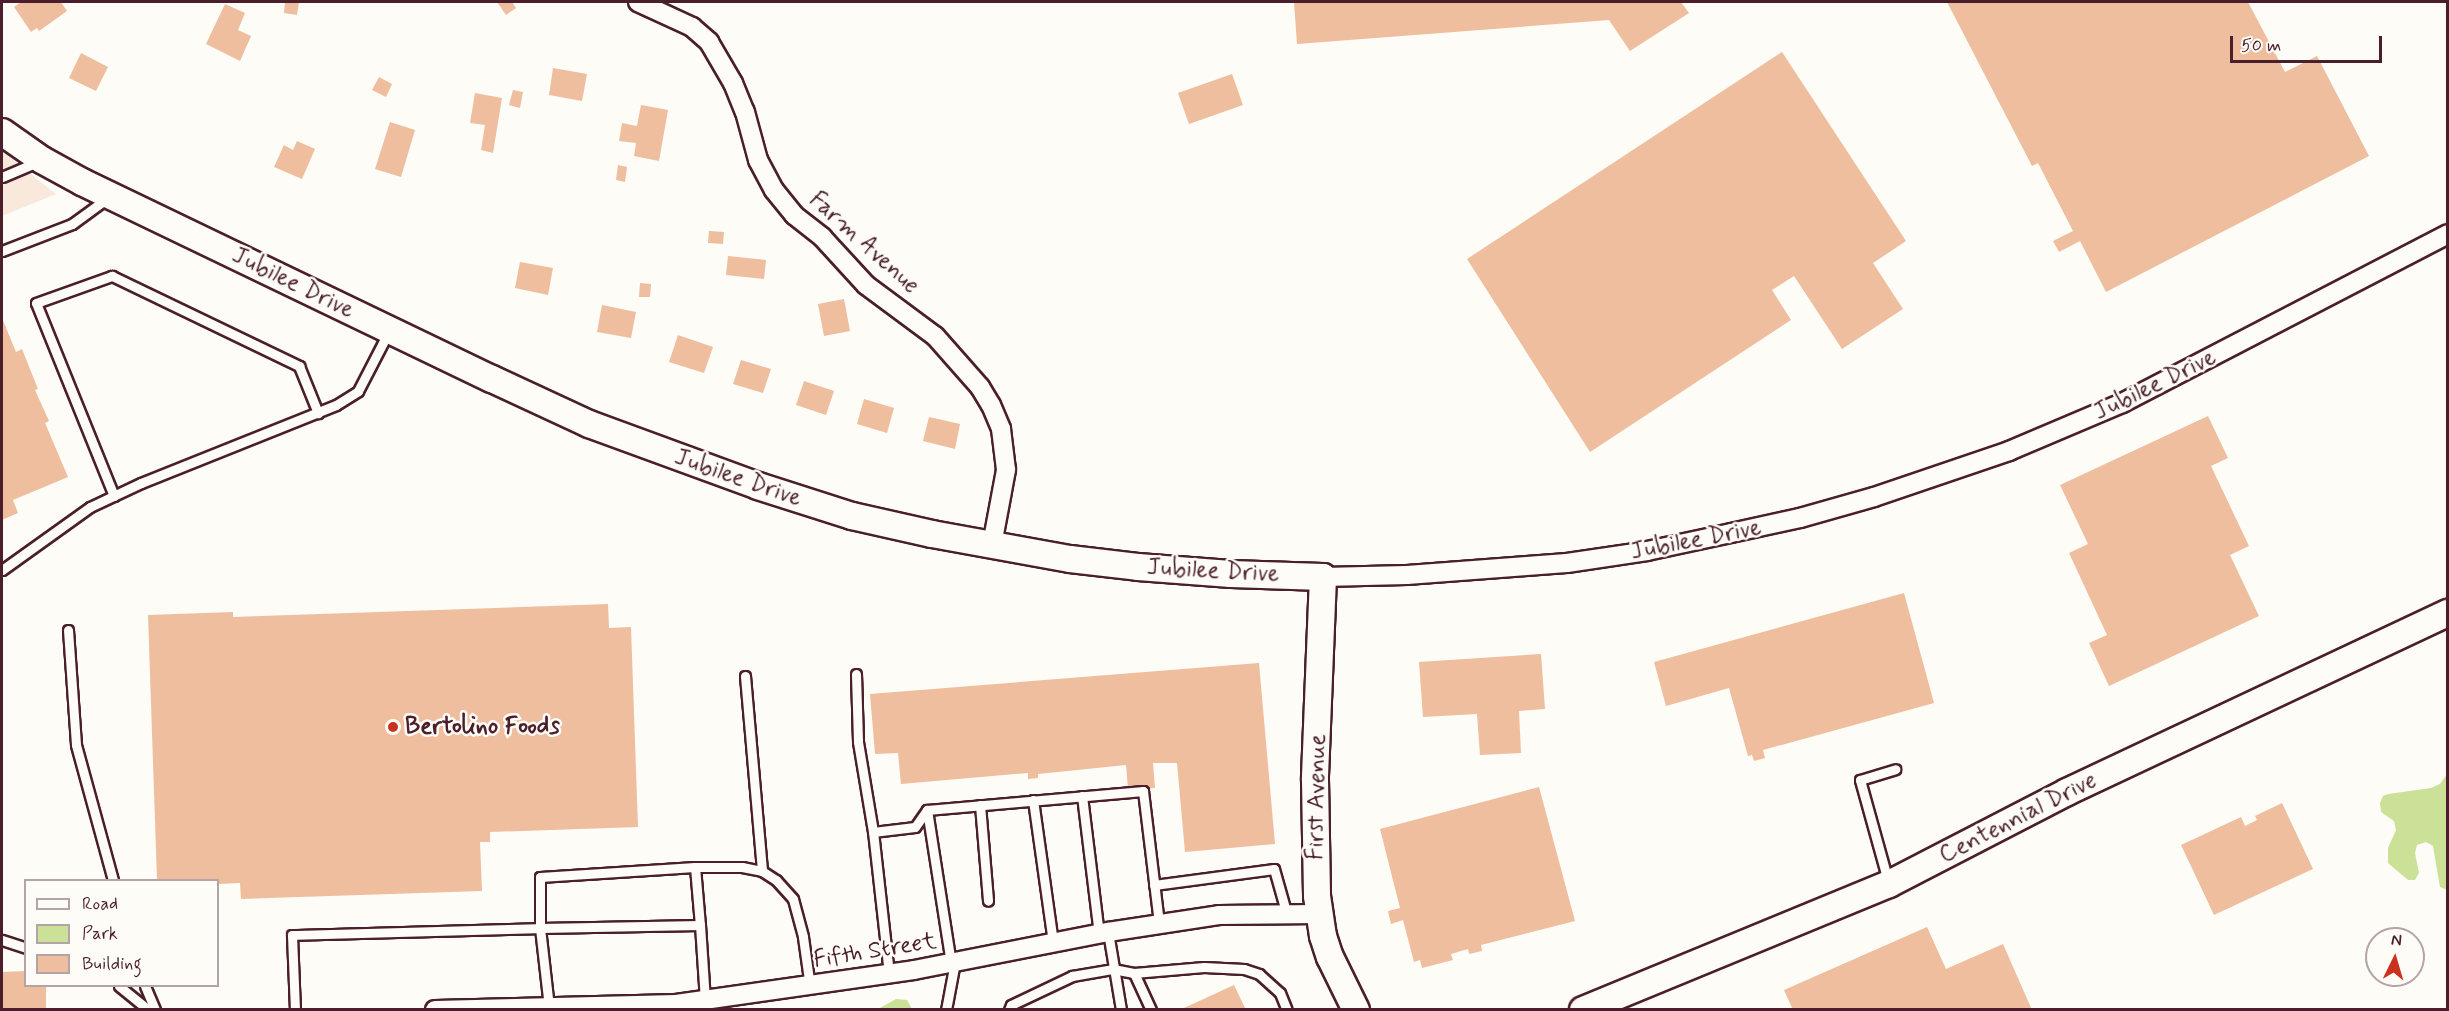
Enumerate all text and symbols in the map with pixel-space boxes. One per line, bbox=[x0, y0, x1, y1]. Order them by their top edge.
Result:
scale bar bbox=[2233, 24, 2384, 62]
text: 50 m bbox=[2241, 34, 2281, 58]
street label: Farm Avenue bbox=[802, 185, 926, 301]
street label: Jubilee Drive bbox=[227, 241, 359, 325]
street label: Jubilee Drive bbox=[2089, 343, 2221, 427]
street label: Jubilee Drive bbox=[671, 443, 805, 513]
street label: Jubilee Drive bbox=[1629, 513, 1763, 567]
street label: Jubilee Drive bbox=[1146, 553, 1280, 589]
place label: Bertolino Foods bbox=[405, 713, 558, 741]
marker: Bertolino Foods bbox=[386, 720, 400, 734]
street label: First Avenue bbox=[1302, 734, 1332, 860]
street label: Centennial Drive bbox=[1934, 766, 2102, 870]
legend bbox=[24, 879, 219, 987]
text: Road bbox=[82, 892, 118, 916]
text: Park bbox=[82, 922, 118, 946]
street label: Fifth Street bbox=[812, 927, 938, 975]
north arrow bbox=[2365, 927, 2425, 987]
text: N bbox=[2390, 930, 2403, 951]
text: Building bbox=[82, 952, 142, 976]

